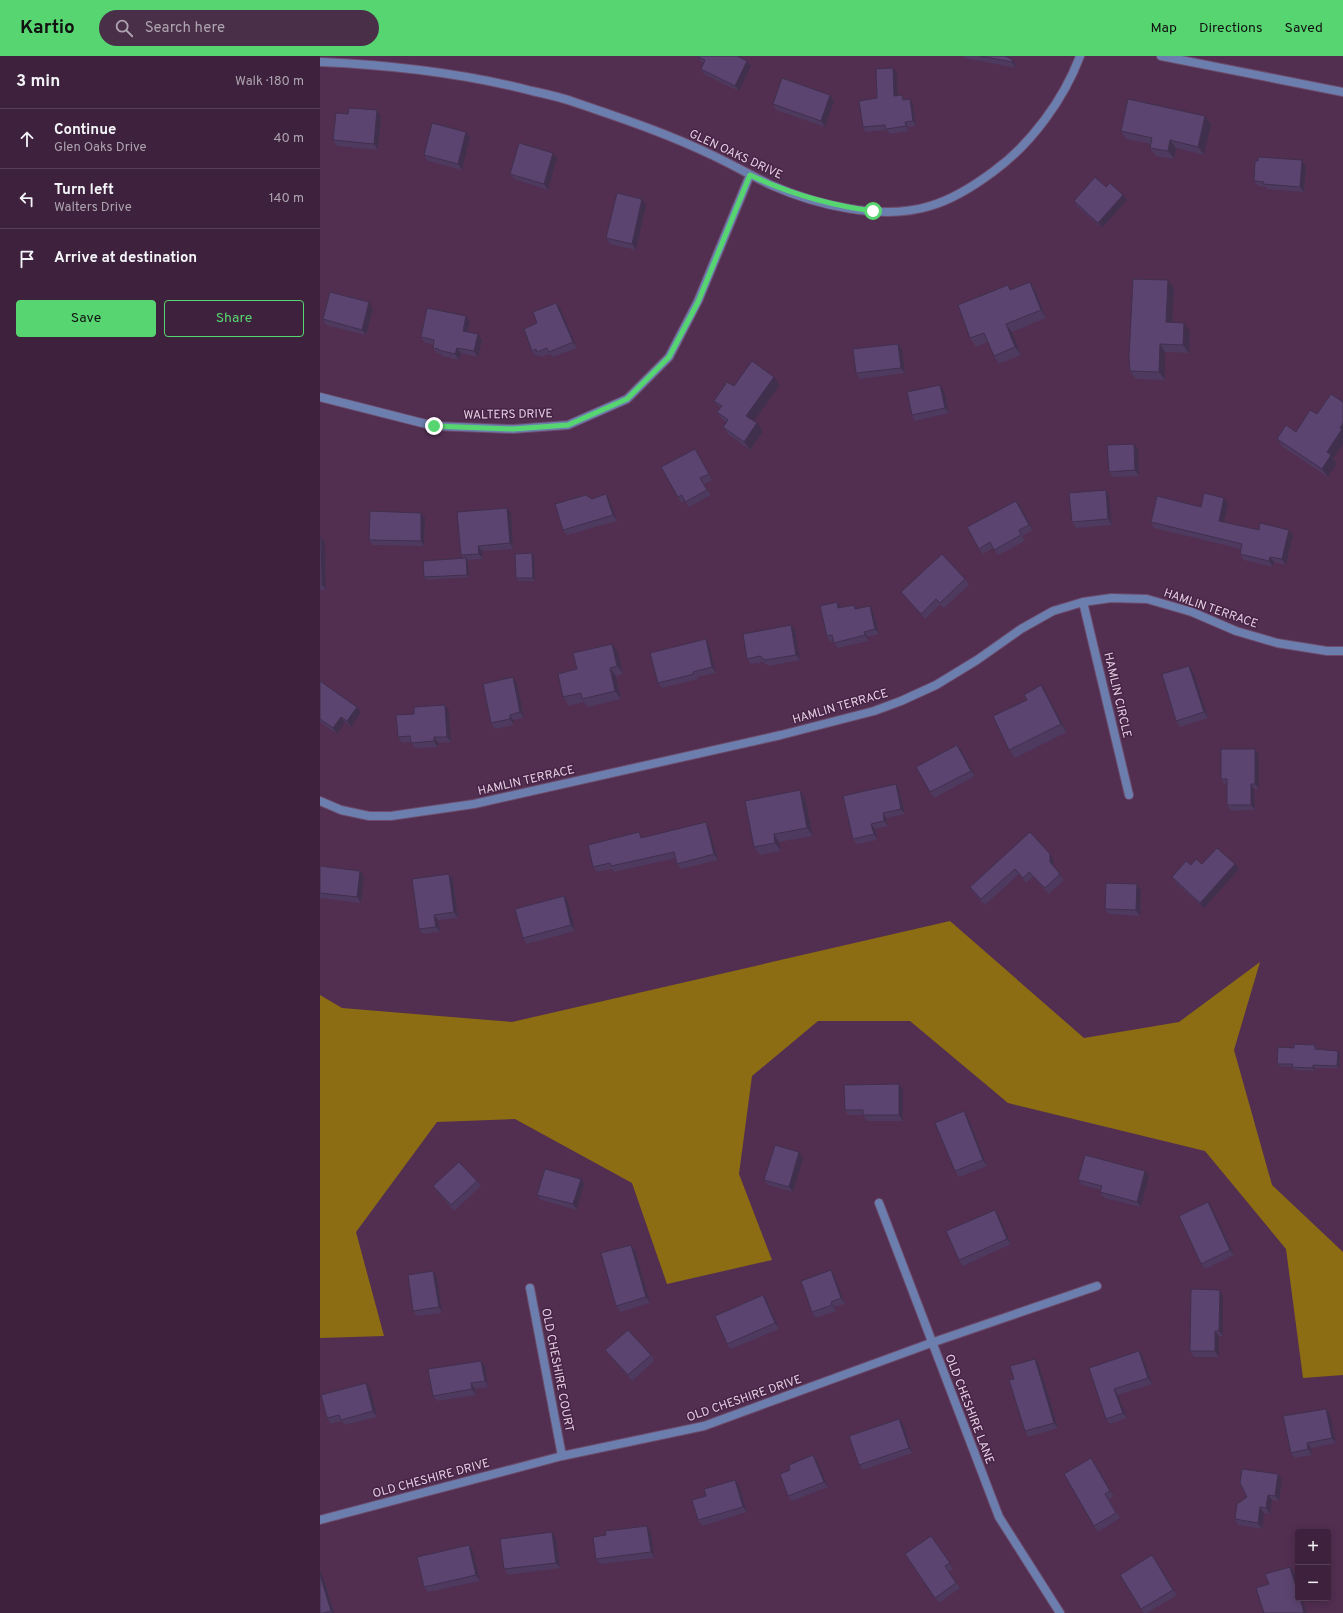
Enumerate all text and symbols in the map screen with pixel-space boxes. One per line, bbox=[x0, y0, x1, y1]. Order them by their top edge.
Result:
search box bbox=[99, 10, 379, 46]
text: Kartio bbox=[20, 16, 75, 40]
icon: search bbox=[113, 17, 135, 39]
text: Search here bbox=[145, 19, 225, 38]
text: Map bbox=[1151, 20, 1177, 37]
text: Directions bbox=[1199, 20, 1263, 37]
text: Saved bbox=[1285, 20, 1323, 37]
text: 3 min bbox=[16, 71, 60, 93]
text: Walk · 180 m bbox=[235, 74, 304, 90]
text: Continue bbox=[54, 121, 116, 140]
street label: GLEN OAKS DRIVE bbox=[686, 126, 785, 184]
icon: ahead bbox=[16, 128, 38, 150]
text: 40 m bbox=[274, 131, 304, 147]
text: Glen Oaks Drive bbox=[54, 140, 147, 156]
text: Turn left bbox=[54, 181, 114, 200]
icon: left bbox=[16, 188, 38, 210]
text: 140 m bbox=[269, 191, 304, 207]
text: Walters Drive bbox=[54, 200, 132, 216]
route start bbox=[864, 202, 882, 220]
icon: arrive bbox=[16, 248, 38, 270]
text: Arrive at destination bbox=[54, 249, 197, 268]
button: Save bbox=[16, 300, 156, 337]
button: Share bbox=[164, 300, 304, 337]
street label: WALTERS DRIVE bbox=[463, 406, 553, 424]
route end bbox=[425, 417, 443, 435]
street label: HAMLIN TERRACE bbox=[1161, 585, 1260, 633]
street label: HAMLIN CIRCLE bbox=[1099, 651, 1135, 740]
street label: HAMLIN TERRACE bbox=[791, 686, 890, 728]
street label: HAMLIN TERRACE bbox=[476, 762, 576, 800]
street label: OLD CHESHIRE COURT bbox=[537, 1307, 577, 1433]
street label: OLD CHESHIRE LANE bbox=[941, 1352, 997, 1467]
street label: OLD CHESHIRE DRIVE bbox=[685, 1372, 804, 1426]
street label: OLD CHESHIRE DRIVE bbox=[371, 1456, 492, 1502]
map controls bbox=[1295, 1529, 1331, 1601]
button: + bbox=[1295, 1529, 1331, 1565]
button: − bbox=[1295, 1565, 1331, 1601]

